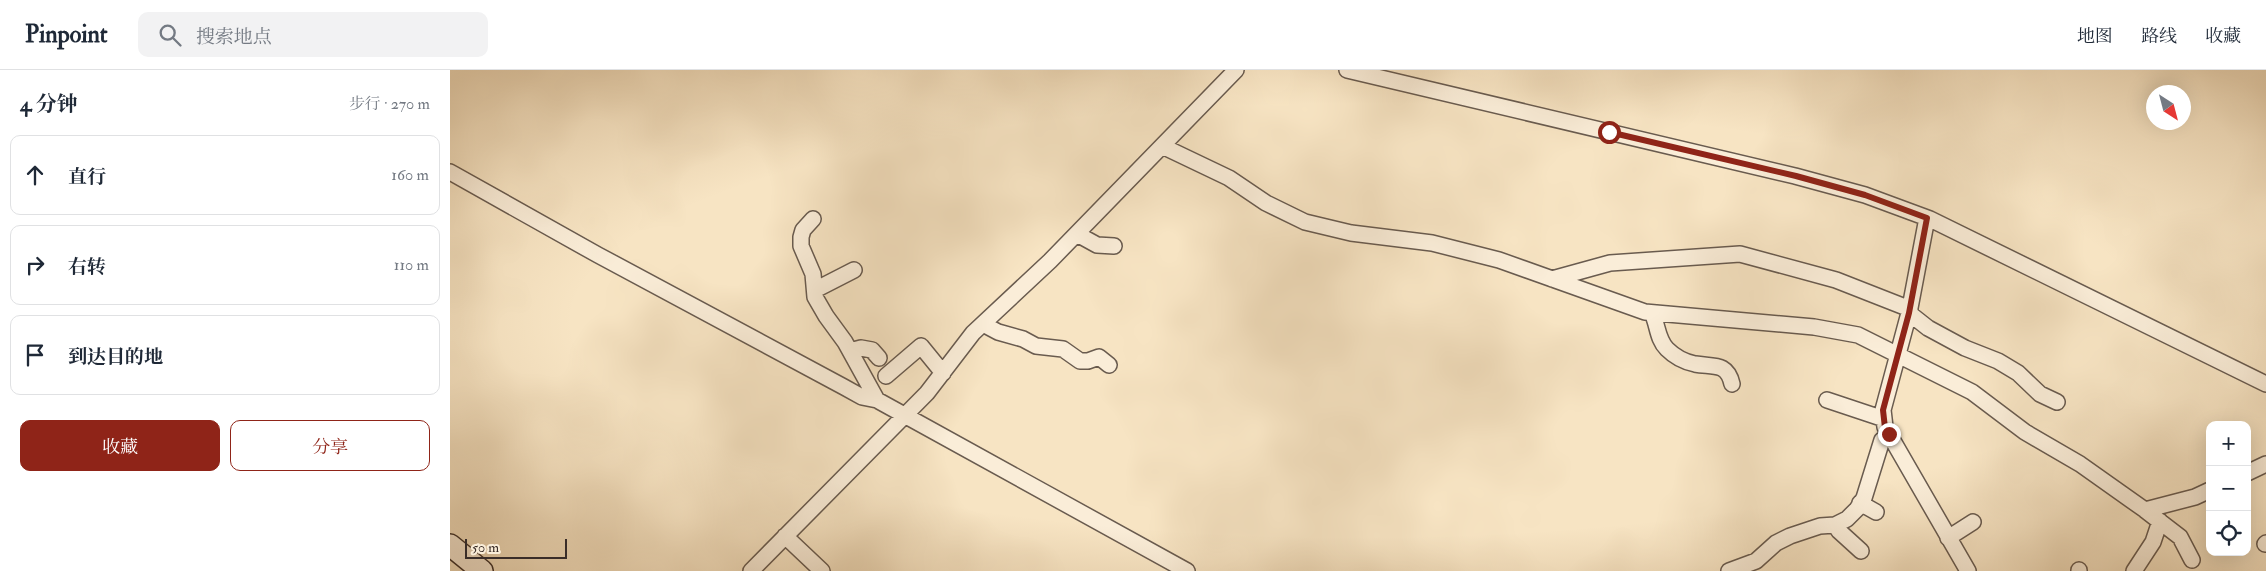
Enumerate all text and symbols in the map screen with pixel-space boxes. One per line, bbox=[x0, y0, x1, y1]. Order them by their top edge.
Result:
search box bbox=[138, 12, 488, 57]
text: Pinpoint bbox=[25, 19, 108, 50]
icon: search bbox=[156, 21, 184, 49]
text: 搜索地点 bbox=[196, 25, 272, 49]
text: 地图 bbox=[2077, 25, 2113, 48]
text: 路线 bbox=[2141, 25, 2177, 48]
text: 收藏 bbox=[2205, 25, 2241, 48]
north arrow bbox=[2146, 85, 2191, 130]
text: 4 分钟 bbox=[20, 91, 78, 118]
text: 步行 · 270 m bbox=[349, 94, 430, 114]
route start bbox=[1598, 121, 1621, 144]
icon: ahead bbox=[21, 161, 49, 189]
text: 直行 bbox=[68, 165, 106, 189]
text: 160 m bbox=[391, 165, 429, 185]
icon: right bbox=[21, 251, 49, 279]
text: 右转 bbox=[68, 255, 106, 279]
text: 110 m bbox=[394, 255, 429, 275]
icon: arrive bbox=[21, 341, 49, 369]
text: 到达目的地 bbox=[68, 345, 163, 369]
button: 收藏 bbox=[20, 420, 220, 471]
button: 分享 bbox=[230, 420, 430, 471]
map controls bbox=[2206, 421, 2251, 556]
button: + bbox=[2206, 421, 2251, 466]
route end bbox=[1878, 423, 1901, 446]
button: − bbox=[2206, 466, 2251, 511]
button: locate bbox=[2206, 511, 2251, 556]
scale bar bbox=[465, 536, 568, 559]
text: 50 m bbox=[472, 539, 499, 556]

